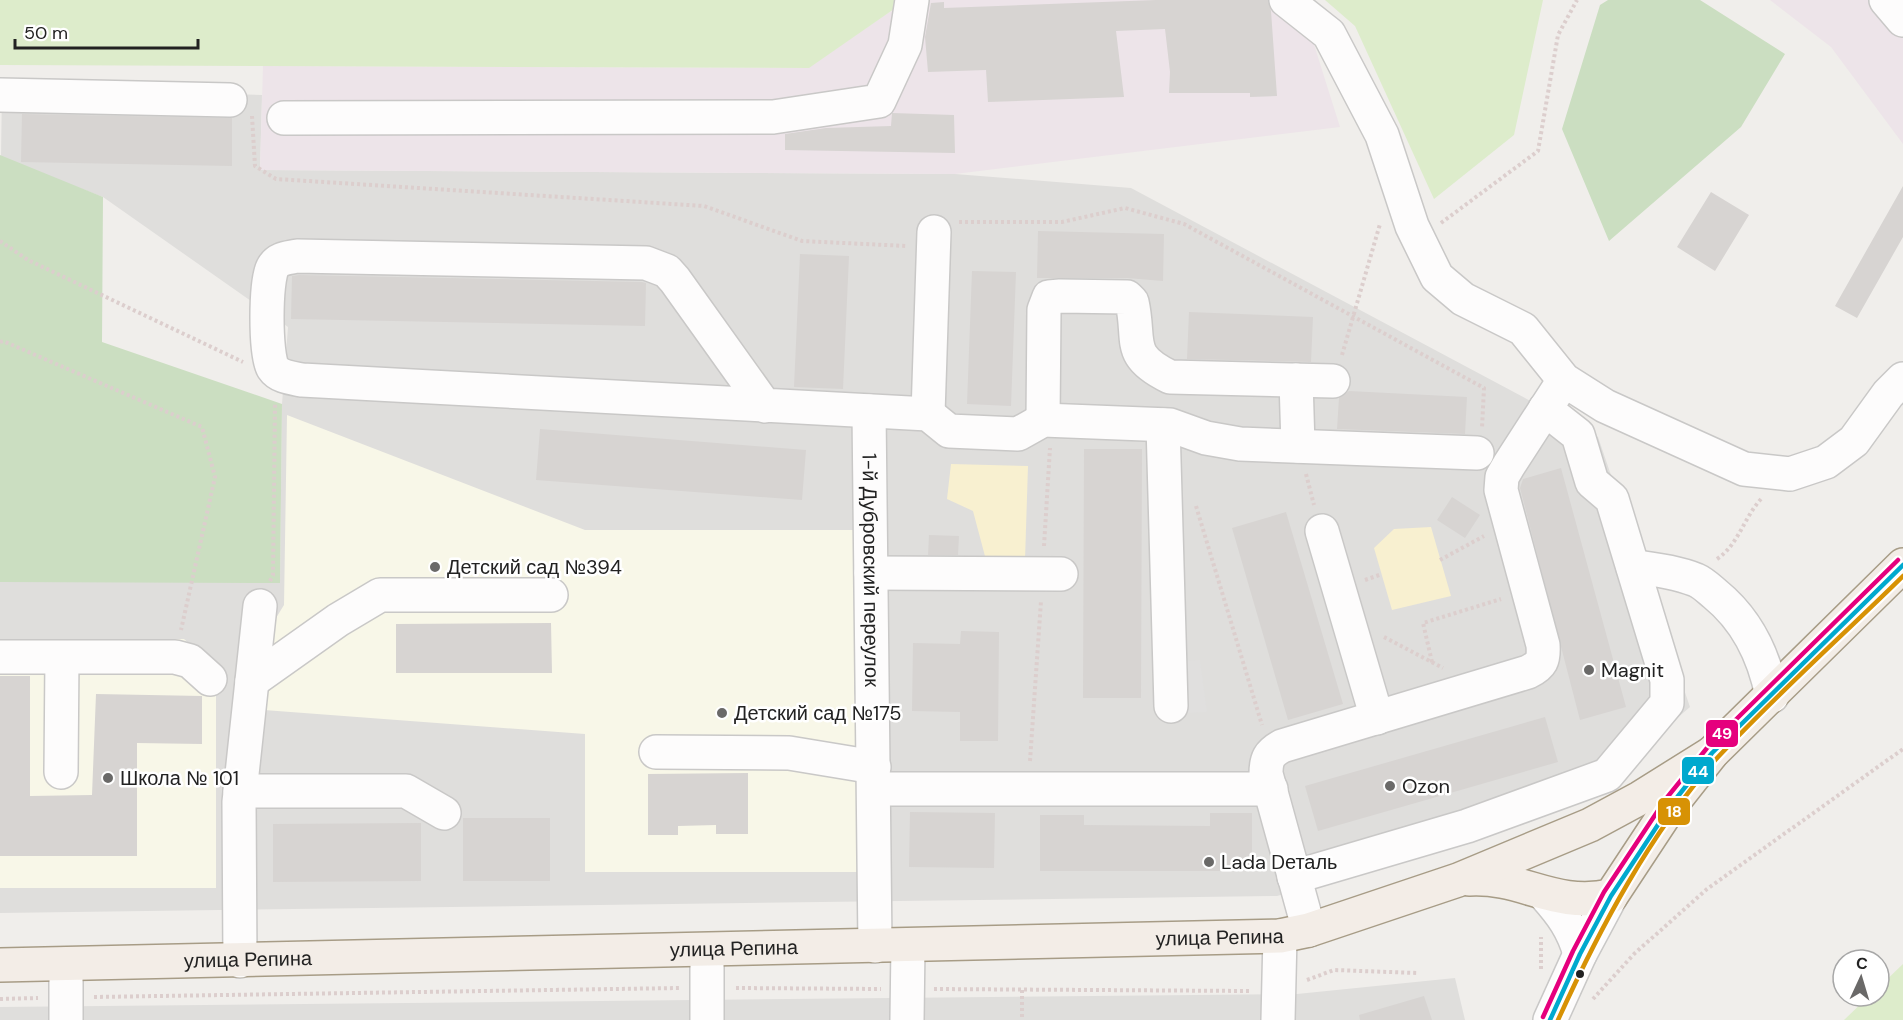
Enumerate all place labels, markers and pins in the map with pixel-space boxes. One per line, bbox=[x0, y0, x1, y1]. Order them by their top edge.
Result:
place label: Детский сад №394 bbox=[447, 554, 622, 580]
marker: Детский сад №394 bbox=[428, 560, 442, 574]
place label: Magnit bbox=[1601, 657, 1664, 683]
marker: Magnit bbox=[1582, 663, 1596, 677]
place label: Детский сад №175 bbox=[734, 700, 901, 726]
marker: Детский сад №175 bbox=[715, 706, 729, 720]
place label: Школа № 101 bbox=[120, 765, 239, 791]
marker: Школа № 101 bbox=[101, 771, 115, 785]
place label: Ozon bbox=[1402, 773, 1450, 799]
marker: Ozon bbox=[1383, 779, 1397, 793]
place label: Lada Dеталь bbox=[1221, 849, 1338, 875]
marker: Lada Dеталь bbox=[1202, 855, 1216, 869]
unlabelled marker bbox=[1574, 968, 1586, 980]

